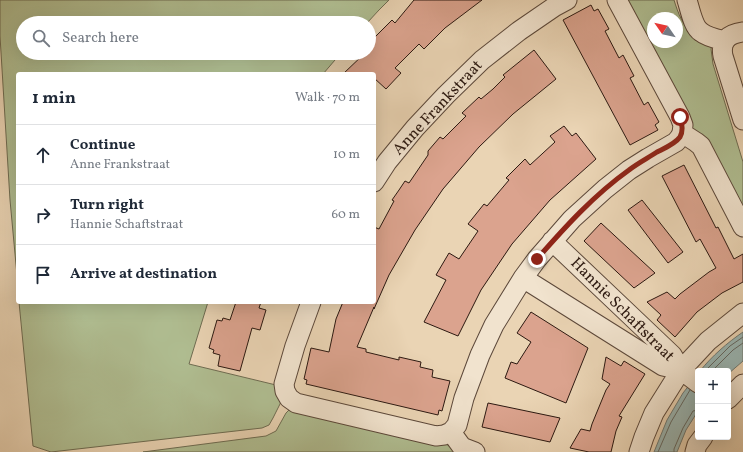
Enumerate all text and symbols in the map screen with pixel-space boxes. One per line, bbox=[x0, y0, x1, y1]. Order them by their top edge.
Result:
north arrow bbox=[647, 12, 683, 48]
search box bbox=[16, 16, 376, 60]
icon: search bbox=[30, 27, 52, 49]
text: Search here bbox=[62, 28, 139, 49]
street label: Anne Frankstraat bbox=[388, 55, 488, 161]
text: 1 min bbox=[32, 87, 76, 110]
text: Walk · 70 m bbox=[295, 89, 360, 107]
route start bbox=[671, 108, 689, 126]
text: Continue bbox=[70, 135, 135, 156]
icon: ahead bbox=[32, 144, 54, 166]
text: 10 m bbox=[333, 146, 360, 164]
text: Anne Frankstraat bbox=[70, 156, 170, 174]
text: Turn right bbox=[70, 195, 144, 216]
icon: right bbox=[32, 204, 54, 226]
text: 60 m bbox=[332, 206, 360, 224]
text: Hannie Schaftstraat bbox=[70, 216, 183, 234]
route end bbox=[528, 250, 546, 268]
street label: Hannie Schaftstraat bbox=[565, 253, 679, 367]
icon: arrive bbox=[32, 264, 54, 286]
text: Arrive at destination bbox=[70, 264, 217, 285]
map controls bbox=[695, 368, 731, 440]
button: + bbox=[695, 368, 731, 404]
button: − bbox=[695, 404, 731, 440]

